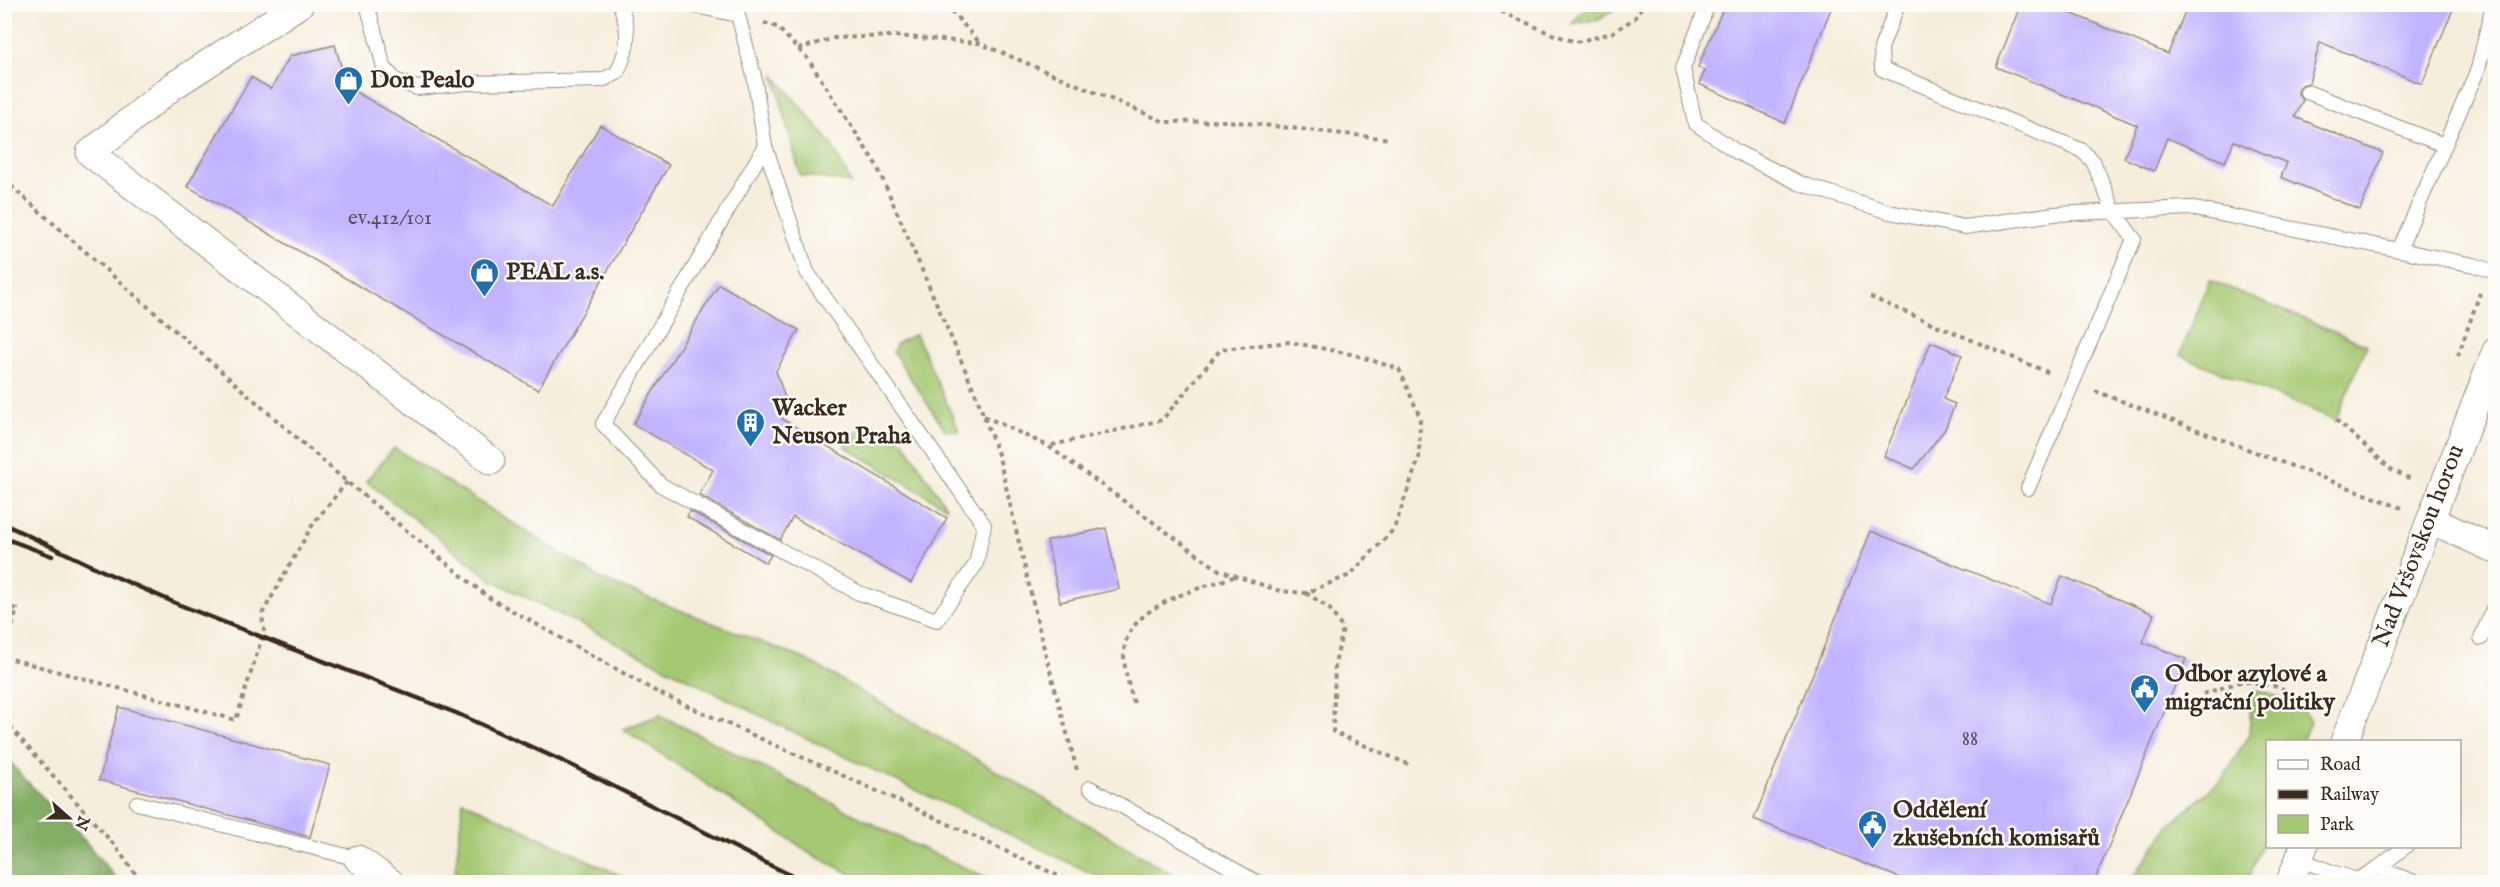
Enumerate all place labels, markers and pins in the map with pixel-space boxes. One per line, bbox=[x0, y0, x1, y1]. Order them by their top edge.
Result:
shop icon: Don Pealo bbox=[333, 64, 365, 106]
place label: Don Pealo bbox=[370, 65, 475, 96]
shop icon: PEAL a.s. bbox=[469, 256, 501, 298]
place label: PEAL a.s. bbox=[506, 257, 604, 288]
place label: Wacker Neuson Praha bbox=[771, 393, 912, 452]
building icon: Wacker Neuson Praha bbox=[735, 406, 767, 448]
place label: Odbor azylové a migrační politiky bbox=[2165, 659, 2336, 718]
public building icon: Odbor azylové a migrační politiky bbox=[2128, 672, 2160, 714]
place label: Oddělení zkušebních komisařů bbox=[1893, 795, 2100, 854]
public building icon: Oddělení zkušebních komisařů bbox=[1856, 808, 1888, 850]

